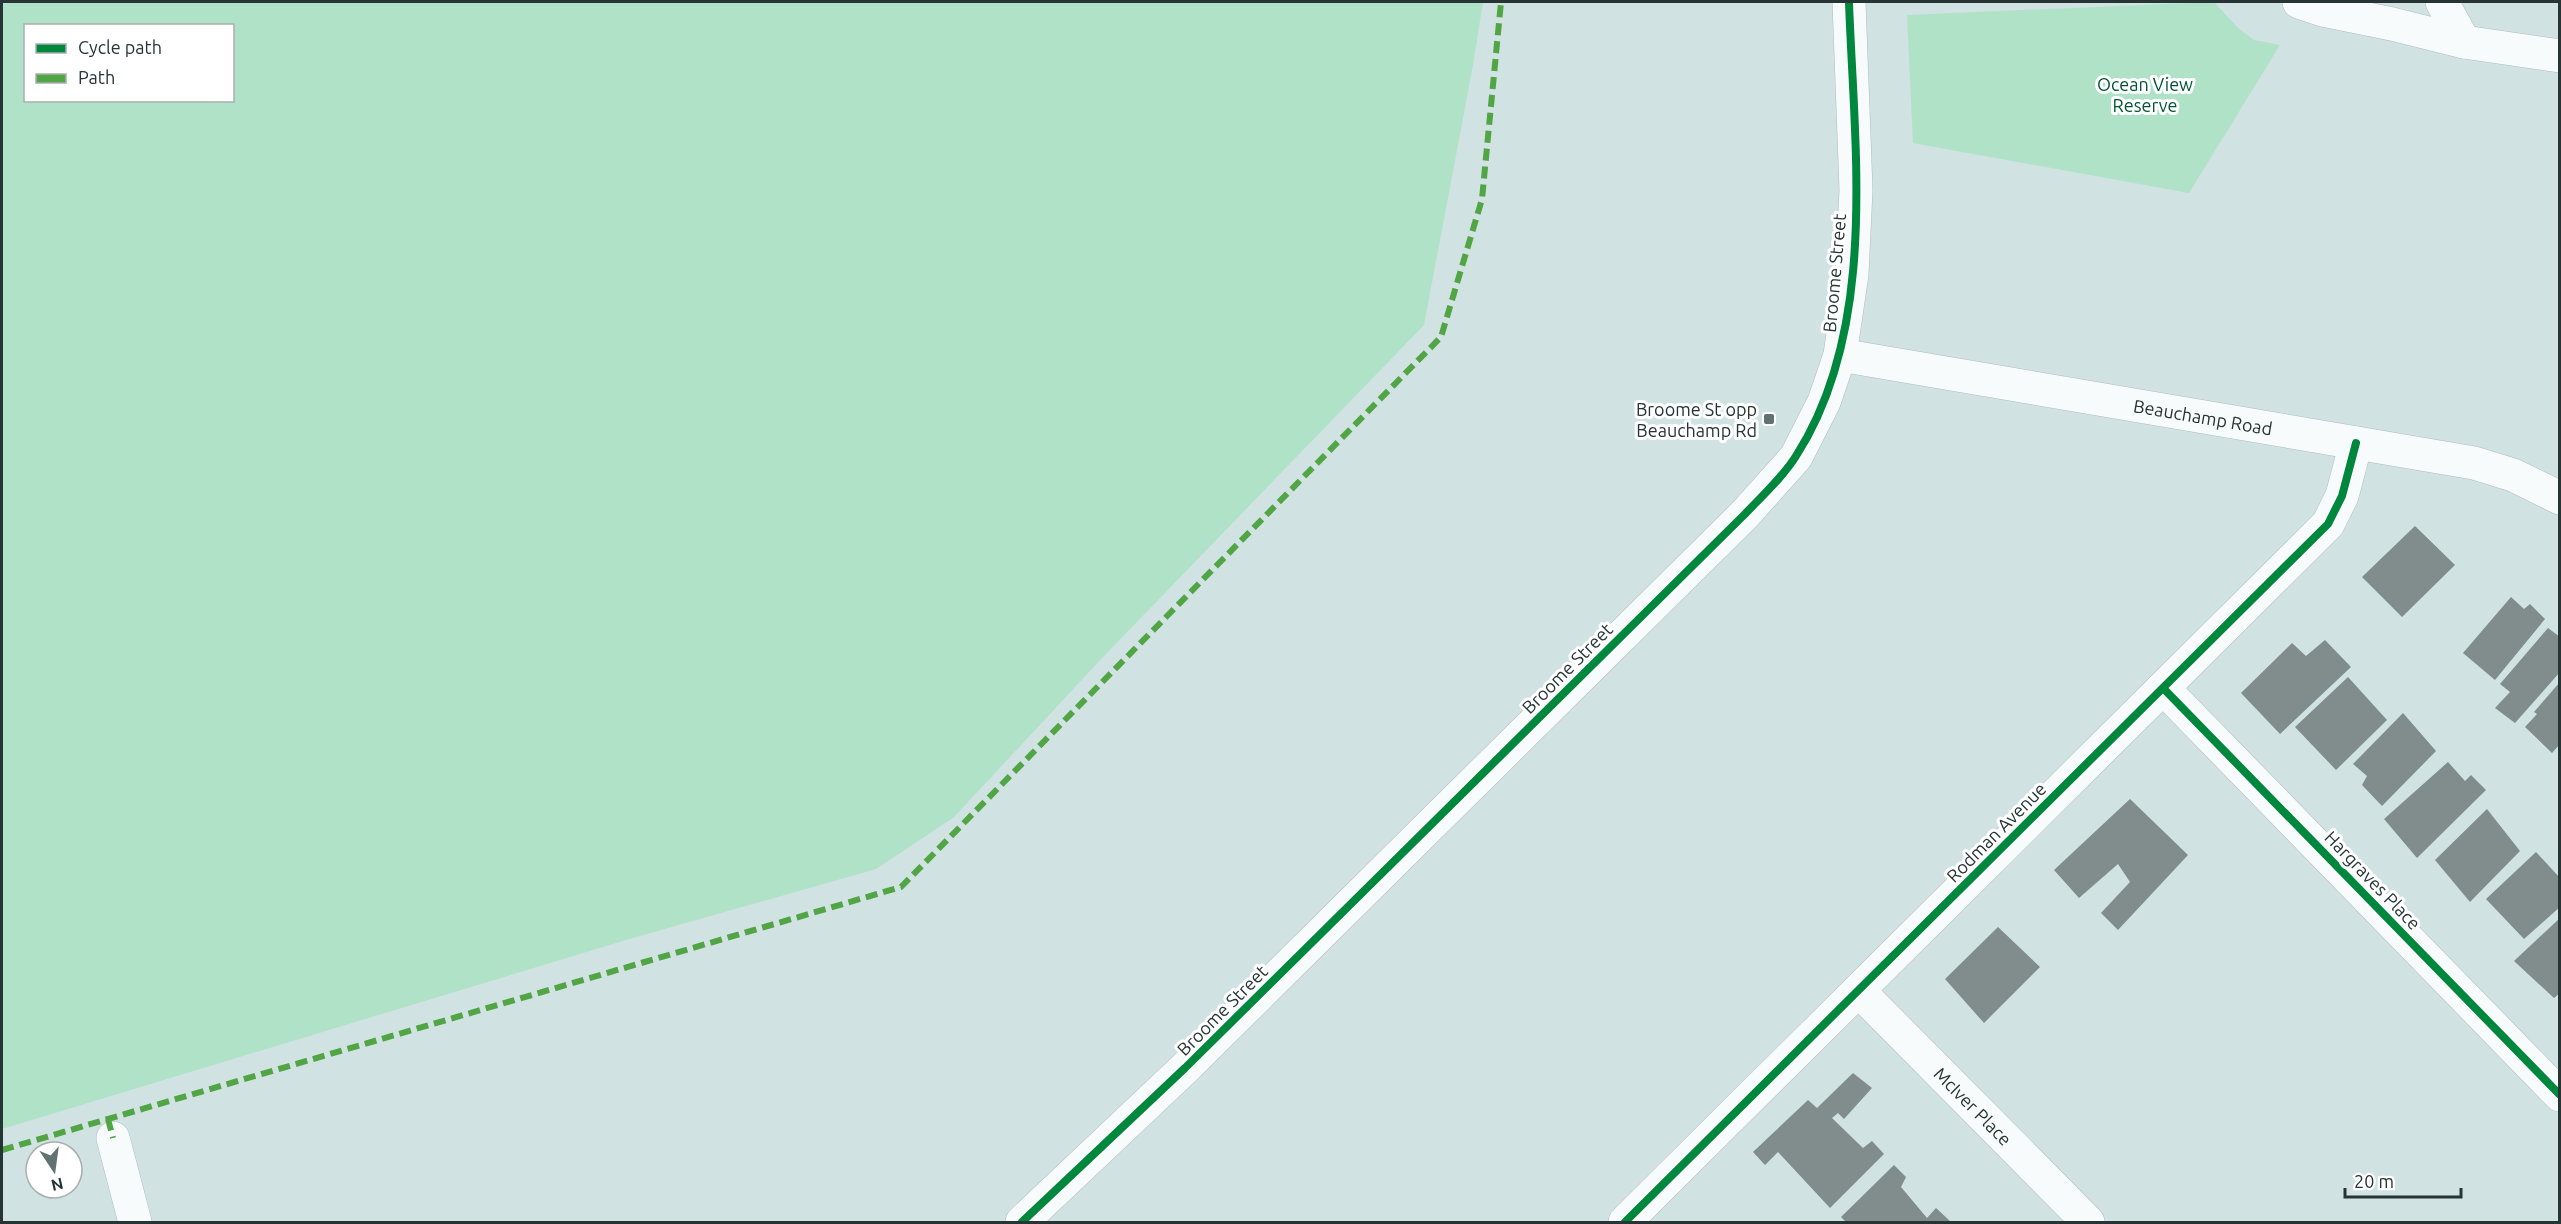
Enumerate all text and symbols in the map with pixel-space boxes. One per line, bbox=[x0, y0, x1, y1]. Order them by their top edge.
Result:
legend bbox=[24, 24, 234, 102]
text: Cycle path bbox=[78, 37, 162, 57]
text: Path bbox=[78, 67, 115, 87]
park label: Ocean View Reserve bbox=[2097, 74, 2193, 115]
street label: Broome Street bbox=[1819, 213, 1849, 333]
street label: Beauchamp Road bbox=[2132, 395, 2274, 438]
place label: Broome St opp Beauchamp Rd bbox=[1636, 399, 1757, 440]
marker: Broome St opp Beauchamp Rd bbox=[1762, 412, 1776, 426]
street label: Broome Street bbox=[1518, 619, 1616, 717]
street label: Rodman Avenue bbox=[1942, 778, 2050, 886]
street label: Hargraves Place bbox=[2321, 827, 2425, 933]
street label: Broome Street bbox=[1173, 961, 1271, 1059]
street label: McIver Place bbox=[1930, 1063, 2016, 1149]
north arrow bbox=[24, 1140, 84, 1200]
scale bar bbox=[2345, 1161, 2460, 1199]
text: 20 m bbox=[2354, 1171, 2394, 1191]
text: N bbox=[50, 1175, 65, 1195]

